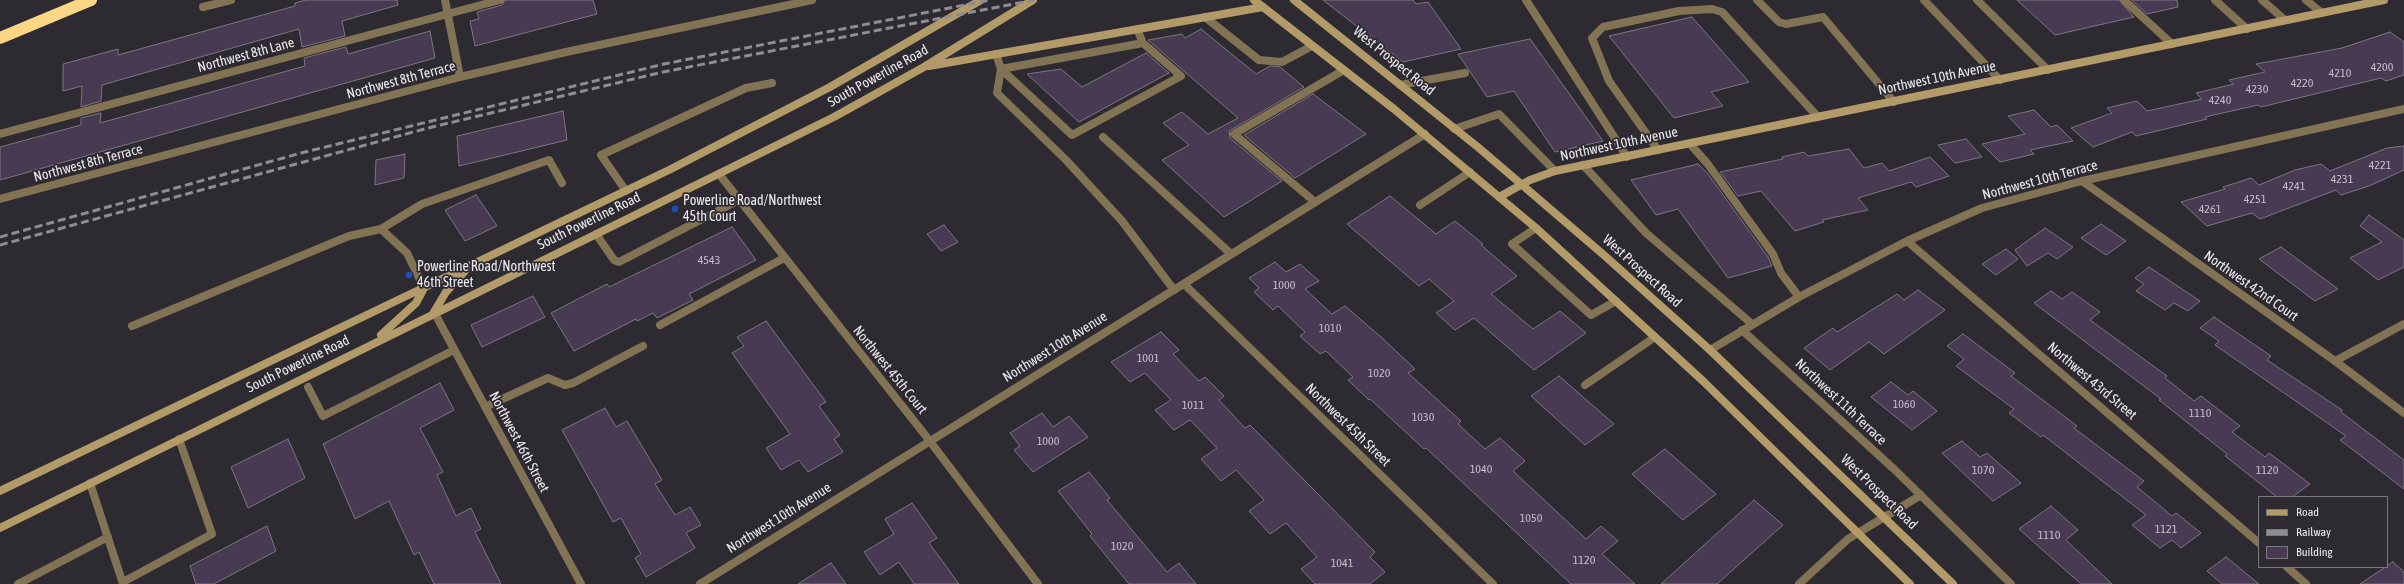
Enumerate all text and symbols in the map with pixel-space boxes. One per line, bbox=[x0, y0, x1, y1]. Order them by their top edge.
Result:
street label: West Prospect Road bbox=[1350, 23, 1438, 99]
street label: Northwest 8th Lane bbox=[196, 34, 296, 76]
street label: South Powerline Road bbox=[825, 41, 931, 111]
street label: Northwest 8th Terrace bbox=[345, 57, 457, 103]
street label: Northwest 10th Avenue bbox=[1877, 57, 1997, 99]
house number: 4200 bbox=[2371, 60, 2393, 74]
house number: 4210 bbox=[2329, 66, 2351, 80]
house number: 4220 bbox=[2291, 76, 2313, 90]
house number: 4230 bbox=[2246, 82, 2268, 96]
house number: 4240 bbox=[2209, 93, 2231, 107]
street label: Northwest 10th Avenue bbox=[1559, 123, 1679, 165]
street label: Northwest 8th Terrace bbox=[32, 140, 144, 186]
street label: Northwest 10th Terrace bbox=[1980, 157, 2100, 203]
house number: 4221 bbox=[2369, 158, 2391, 172]
house number: 4231 bbox=[2331, 172, 2353, 186]
house number: 4241 bbox=[2283, 179, 2305, 193]
street label: South Powerline Road bbox=[535, 189, 643, 253]
house number: 4251 bbox=[2244, 192, 2266, 206]
place label: Powerline Road/Northwest 45th Court bbox=[683, 193, 822, 226]
house number: 4261 bbox=[2199, 202, 2221, 216]
marker: Powerline Road/Northwest 45th Court bbox=[670, 204, 680, 214]
street label: West Prospect Road bbox=[1599, 231, 1685, 311]
street label: Northwest 42nd Court bbox=[2201, 247, 2301, 325]
house number: 4543 bbox=[698, 253, 720, 267]
place label: Powerline Road/Northwest 46th Street bbox=[417, 259, 556, 292]
marker: Powerline Road/Northwest 46th Street bbox=[404, 270, 414, 280]
house number: 1000 bbox=[1273, 278, 1295, 292]
street label: Northwest 10th Avenue bbox=[1000, 308, 1110, 386]
house number: 1010 bbox=[1319, 321, 1341, 335]
street label: Northwest 45th Court bbox=[849, 322, 931, 418]
street label: South Powerline Road bbox=[244, 332, 352, 396]
street label: Northwest 43rd Street bbox=[2044, 339, 2140, 423]
house number: 1001 bbox=[1137, 351, 1159, 365]
street label: Northwest 11th Terrace bbox=[1792, 355, 1890, 449]
house number: 1020 bbox=[1368, 366, 1390, 380]
street label: Northwest 45th Street bbox=[1302, 380, 1394, 470]
street label: Northwest 46th Street bbox=[485, 389, 553, 495]
house number: 1060 bbox=[1893, 397, 1915, 411]
house number: 1011 bbox=[1182, 398, 1204, 412]
house number: 1110 bbox=[2189, 406, 2211, 420]
house number: 1030 bbox=[1412, 410, 1434, 424]
house number: 1000 bbox=[1037, 434, 1059, 448]
street label: West Prospect Road bbox=[1837, 451, 1921, 533]
house number: 1040 bbox=[1470, 462, 1492, 476]
house number: 1070 bbox=[1972, 463, 1994, 477]
house number: 1120 bbox=[2256, 463, 2278, 477]
street label: Northwest 10th Avenue bbox=[724, 479, 834, 557]
legend bbox=[2258, 496, 2388, 568]
text: Road bbox=[2296, 505, 2319, 519]
house number: 1050 bbox=[1520, 511, 1542, 525]
house number: 1121 bbox=[2155, 522, 2177, 536]
text: Railway bbox=[2296, 525, 2331, 539]
house number: 1110 bbox=[2038, 528, 2060, 542]
house number: 1020 bbox=[1111, 539, 1133, 553]
text: Building bbox=[2296, 545, 2333, 559]
house number: 1120 bbox=[1573, 553, 1595, 567]
house number: 1041 bbox=[1331, 556, 1353, 570]

